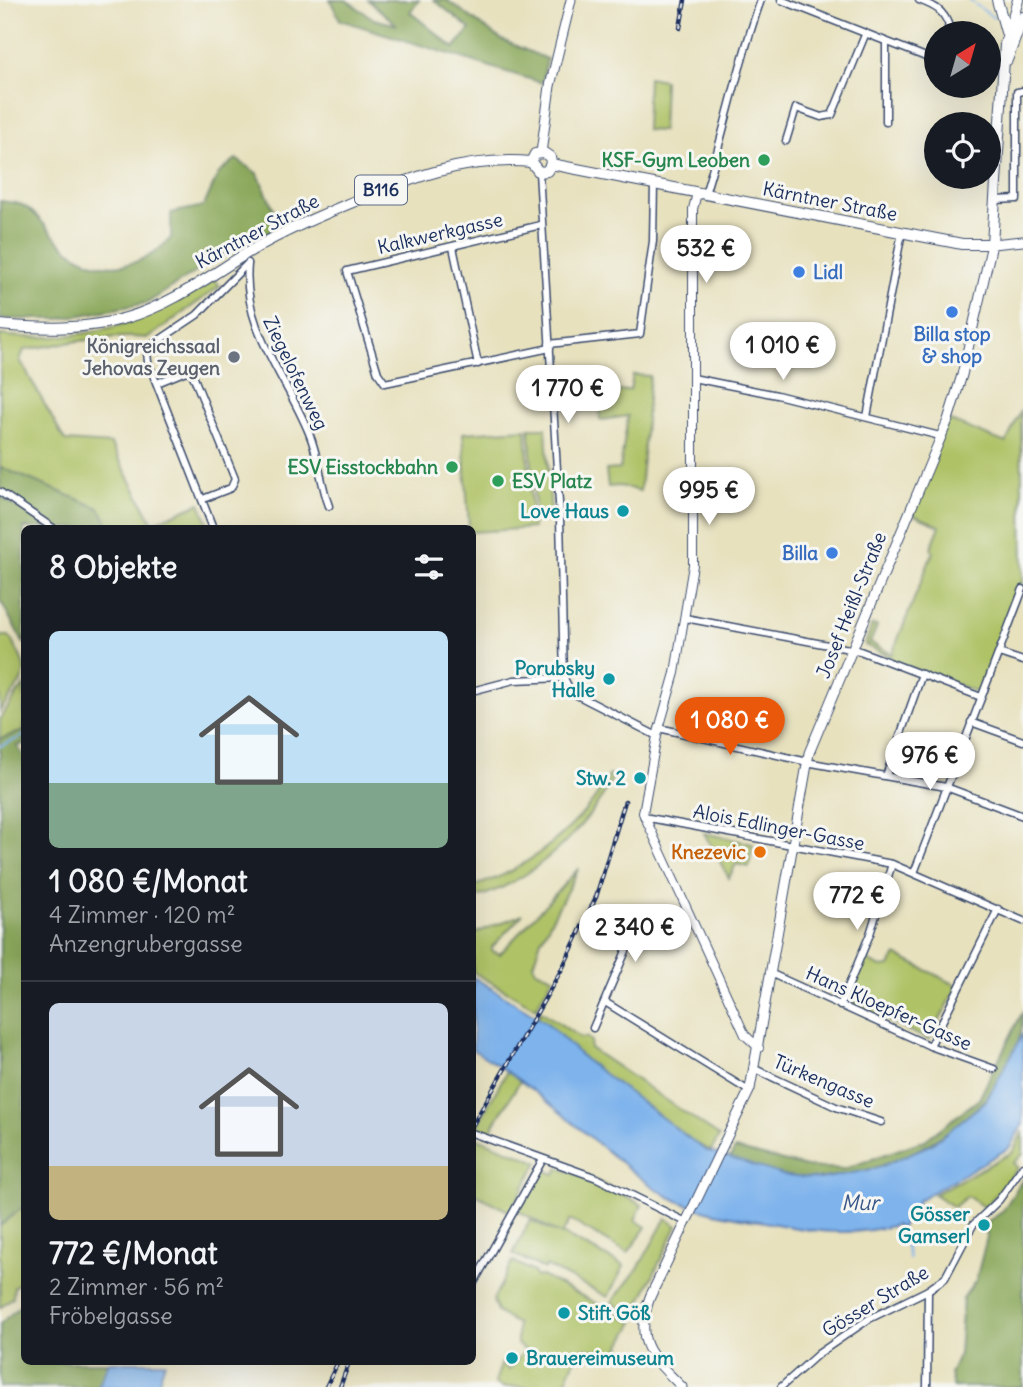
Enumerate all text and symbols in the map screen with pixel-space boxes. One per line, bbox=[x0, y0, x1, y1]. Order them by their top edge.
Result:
north arrow bbox=[924, 21, 1001, 98]
map controls bbox=[924, 21, 1001, 189]
button: locate bbox=[924, 112, 1001, 189]
place label: KSF-Gym Leoben bbox=[601, 148, 750, 172]
marker: KSF-Gym Leoben bbox=[756, 152, 772, 168]
road number: B116 bbox=[355, 176, 407, 204]
street label: Kärntner Straße bbox=[761, 176, 899, 226]
street label: Kärntner Straße bbox=[191, 188, 323, 274]
street label: Kalkwerkgasse bbox=[375, 207, 505, 259]
pin: 532 € bbox=[657, 226, 755, 285]
text: 532 € bbox=[676, 233, 736, 262]
place label: Lidl bbox=[813, 260, 843, 284]
marker: Lidl bbox=[791, 264, 807, 280]
marker: Billa stop & shop bbox=[944, 304, 960, 320]
street label: Ziegelofenweg bbox=[258, 312, 334, 434]
pin: 1 010 € bbox=[718, 322, 848, 382]
place label: Billa stop & shop bbox=[913, 322, 991, 368]
text: 1 010 € bbox=[746, 330, 820, 359]
place label: Königreichssaal Jehovas Zeugen bbox=[82, 334, 220, 380]
marker: Königreichssaal Jehovas Zeugen bbox=[226, 349, 242, 365]
pin: 1 770 € bbox=[503, 366, 633, 425]
text: 1 770 € bbox=[532, 373, 604, 402]
place label: ESV Eisstockbahn bbox=[288, 455, 438, 479]
marker: ESV Eisstockbahn bbox=[444, 459, 460, 475]
pin: 995 € bbox=[660, 468, 758, 527]
place label: ESV Platz bbox=[512, 469, 592, 493]
marker: ESV Platz bbox=[490, 473, 506, 489]
text: 995 € bbox=[679, 475, 739, 504]
place label: Love Haus bbox=[520, 499, 609, 523]
marker: Love Haus bbox=[615, 503, 631, 519]
street label: Josef Heißl-Straße bbox=[811, 528, 891, 682]
place label: Billa bbox=[782, 541, 818, 565]
marker: Billa bbox=[824, 545, 840, 561]
text: 8 Objekte bbox=[49, 548, 177, 586]
icon: filters bbox=[410, 548, 448, 586]
place label: Porubsky Halle bbox=[515, 656, 595, 702]
marker: Porubsky Halle bbox=[601, 671, 617, 687]
icon: home bbox=[186, 677, 312, 803]
pin: 1 080 € bbox=[665, 698, 795, 757]
text: 1 080 € bbox=[691, 705, 769, 734]
pin: 976 € bbox=[881, 732, 979, 792]
text: 976 € bbox=[901, 740, 959, 769]
place label: Stw. 2 bbox=[576, 766, 626, 790]
marker: Stw. 2 bbox=[632, 770, 648, 786]
street label: Alois Edlinger-Gasse bbox=[691, 799, 867, 855]
place label: Knezevic bbox=[671, 840, 746, 864]
marker: Knezevic bbox=[752, 844, 768, 860]
text: 1 080 €/Monat bbox=[49, 862, 248, 900]
pin: 772 € bbox=[808, 872, 906, 932]
text: 772 € bbox=[829, 880, 885, 909]
text: 4 Zimmer · 120 m² bbox=[49, 900, 235, 929]
pin: 2 340 € bbox=[570, 904, 700, 964]
text: 2 340 € bbox=[595, 912, 675, 941]
text: Anzengrubergasse bbox=[49, 929, 243, 958]
street label: Hans Kloepfer-Gasse bbox=[802, 961, 976, 1055]
icon: home bbox=[186, 1049, 312, 1175]
street label: Türkengasse bbox=[770, 1049, 878, 1113]
water label: Mur bbox=[841, 1189, 881, 1216]
place label: Gösser Gamserl bbox=[898, 1202, 970, 1248]
marker: Gösser Gamserl bbox=[976, 1217, 992, 1233]
text: 772 €/Monat bbox=[49, 1234, 218, 1272]
street label: Gösser Straße bbox=[817, 1260, 933, 1342]
text: 2 Zimmer · 56 m² bbox=[49, 1272, 224, 1301]
text: Fröbelgasse bbox=[49, 1301, 173, 1330]
place label: Stift Göß bbox=[578, 1301, 651, 1325]
marker: Stift Göß bbox=[556, 1305, 572, 1321]
place label: Brauereimuseum bbox=[526, 1346, 674, 1370]
marker: Brauereimuseum bbox=[504, 1350, 520, 1366]

